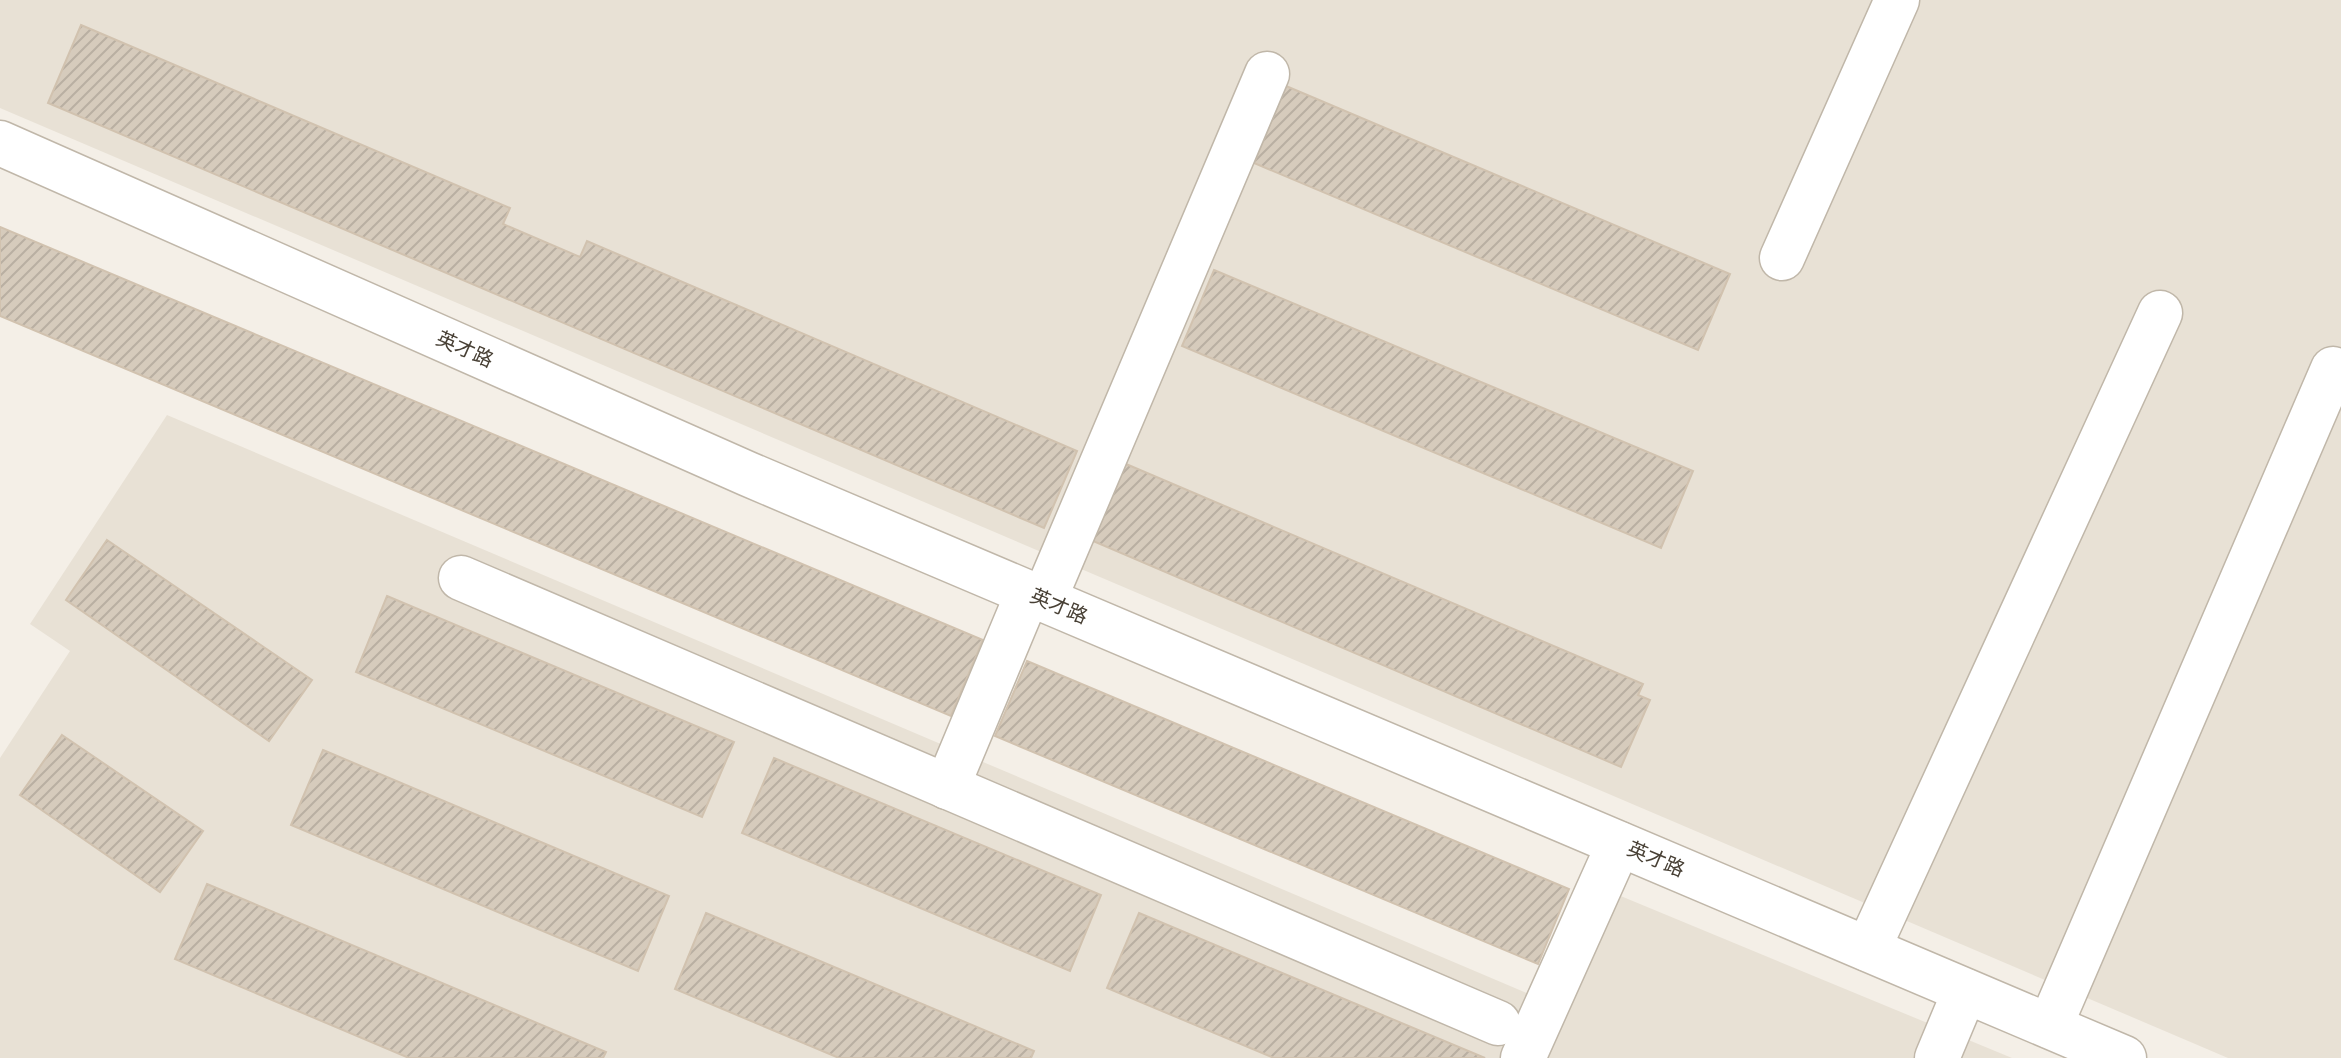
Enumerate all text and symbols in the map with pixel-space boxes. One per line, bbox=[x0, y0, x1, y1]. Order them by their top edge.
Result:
street label: 英才路 bbox=[433, 326, 497, 372]
street label: 英才路 bbox=[1027, 583, 1091, 629]
street label: 英才路 bbox=[1624, 836, 1688, 882]

